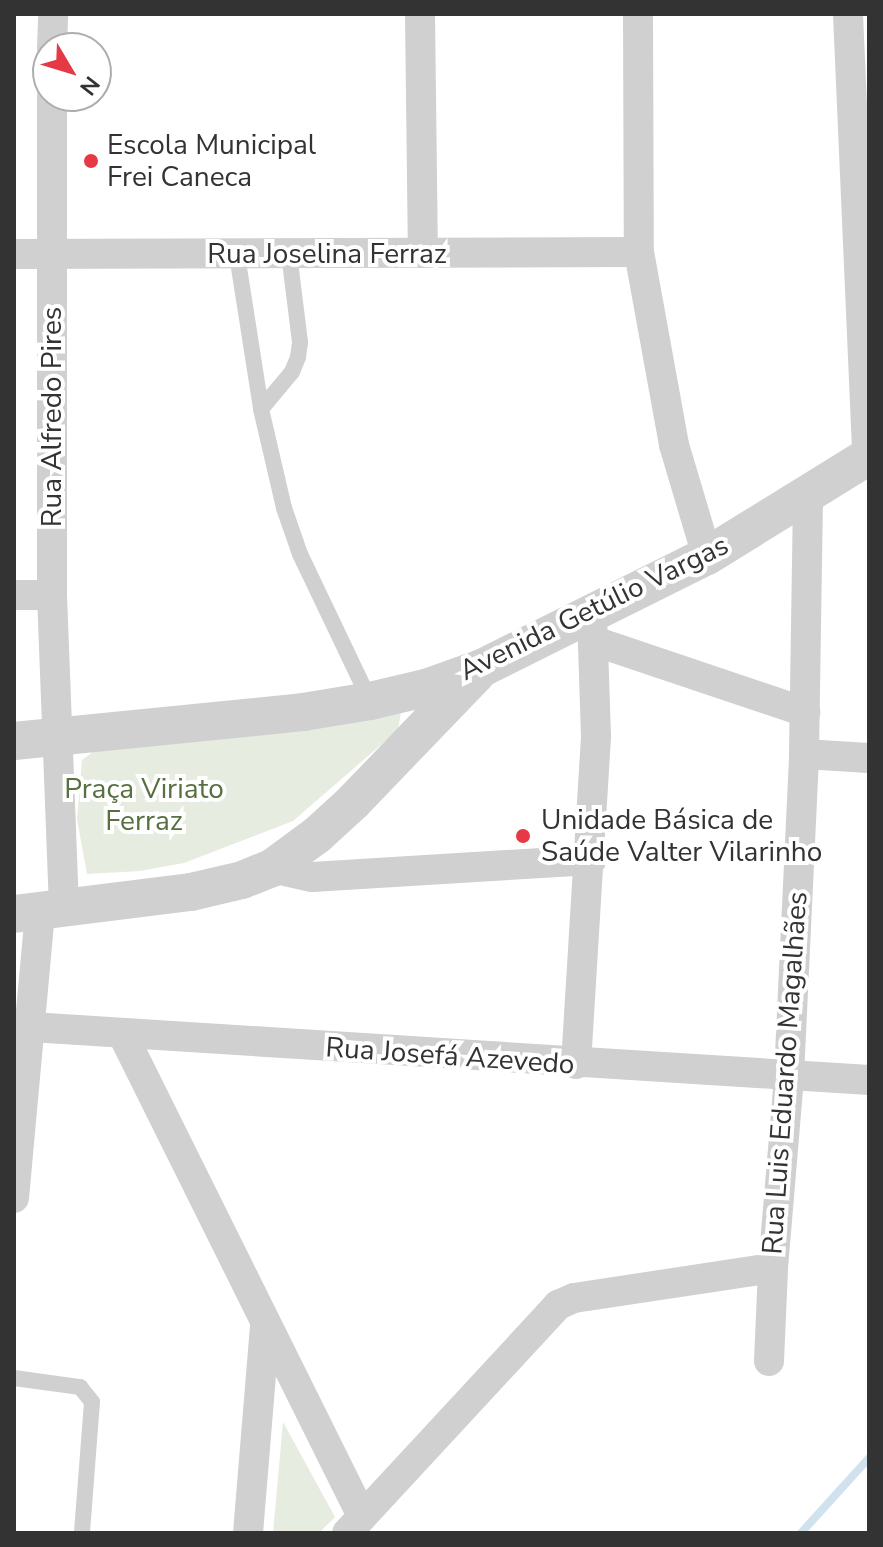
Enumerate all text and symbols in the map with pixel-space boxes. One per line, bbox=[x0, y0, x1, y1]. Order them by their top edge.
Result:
north arrow bbox=[32, 32, 112, 112]
text: N bbox=[72, 70, 106, 101]
place label: Escola Municipal Frei Caneca bbox=[107, 128, 316, 194]
marker: Escola Municipal Frei Caneca bbox=[82, 152, 100, 170]
street label: Rua Joselina Ferraz bbox=[207, 237, 447, 271]
street label: Rua Alfredo Pires bbox=[35, 307, 69, 527]
street label: Avenida Getúlio Vargas bbox=[454, 528, 734, 688]
park label: Praça Viriato Ferraz bbox=[64, 772, 224, 838]
place label: Unidade Básica de Saúde Valter Vilarinho bbox=[541, 803, 822, 869]
marker: Unidade Básica de Saúde Valter Vilarinho bbox=[512, 825, 534, 847]
street label: Rua Luis Eduardo Magalhães bbox=[756, 890, 814, 1256]
street label: Rua Josefá Azevedo bbox=[324, 1031, 576, 1081]

